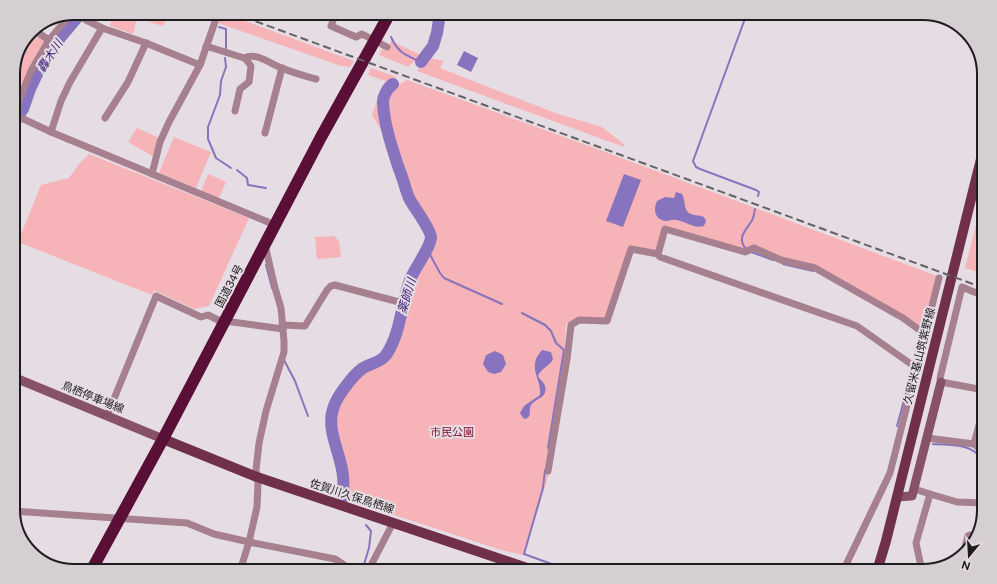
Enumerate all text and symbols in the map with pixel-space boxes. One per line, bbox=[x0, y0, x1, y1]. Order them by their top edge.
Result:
water label: 轟木川 bbox=[34, 35, 67, 75]
street label: 国道34号 bbox=[213, 263, 245, 309]
water label: 薬師川 bbox=[395, 275, 420, 315]
street label: 久留米基山筑紫野線 bbox=[901, 307, 937, 405]
street label: 鳥栖停車場線 bbox=[60, 379, 126, 415]
park label: 市民公園 bbox=[430, 426, 474, 438]
street label: 佐賀川久保鳥栖線 bbox=[308, 477, 396, 515]
north arrow bbox=[949, 536, 989, 576]
text: N bbox=[960, 558, 972, 573]

